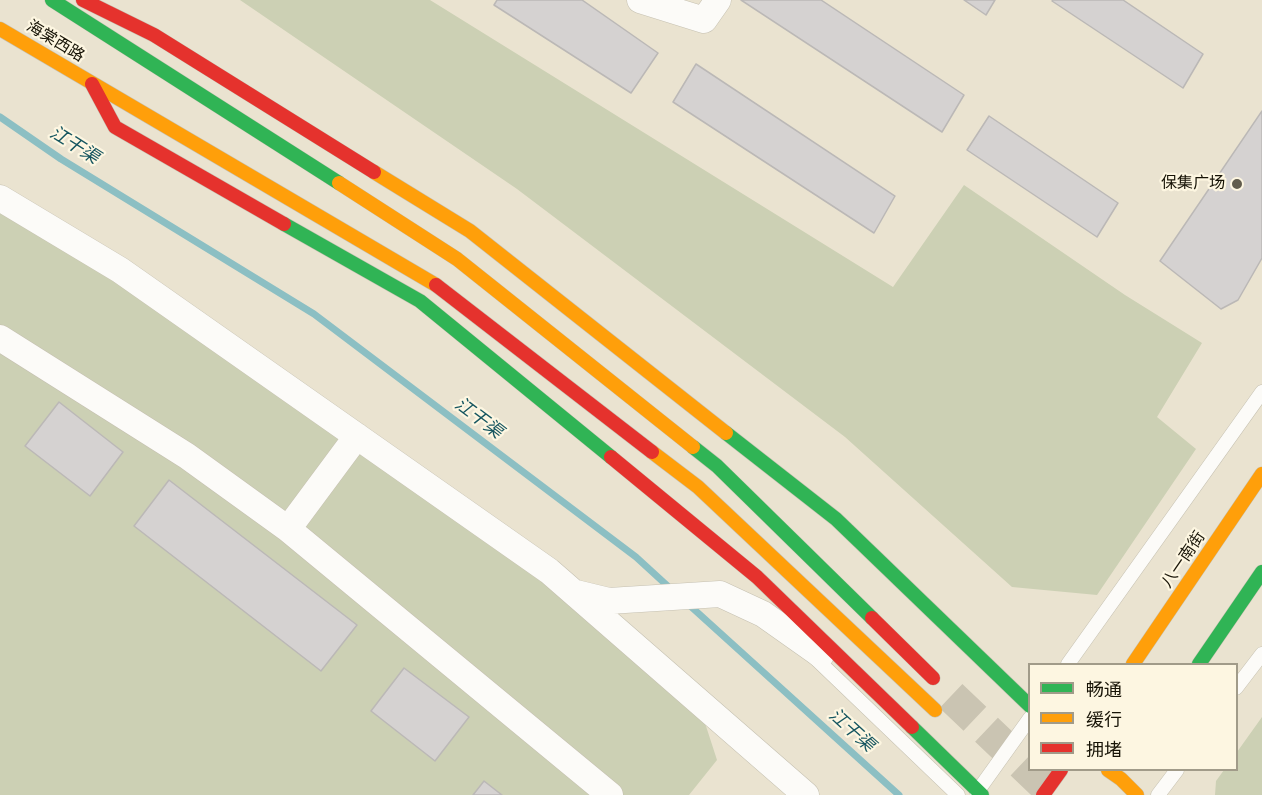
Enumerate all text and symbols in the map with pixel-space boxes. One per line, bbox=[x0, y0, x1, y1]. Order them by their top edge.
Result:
street label: 海棠西路 bbox=[23, 17, 87, 67]
water label: 江干渠 bbox=[45, 123, 103, 169]
place label: 保集广场 bbox=[1161, 174, 1225, 194]
marker: 保集广场 bbox=[1230, 177, 1244, 191]
water label: 江干渠 bbox=[450, 394, 506, 444]
street label: 八一南街 bbox=[1158, 528, 1210, 592]
legend bbox=[1028, 663, 1238, 771]
text: 畅通 bbox=[1086, 678, 1122, 702]
water label: 江干渠 bbox=[824, 705, 878, 757]
text: 缓行 bbox=[1086, 708, 1122, 732]
text: 拥堵 bbox=[1086, 738, 1122, 762]

